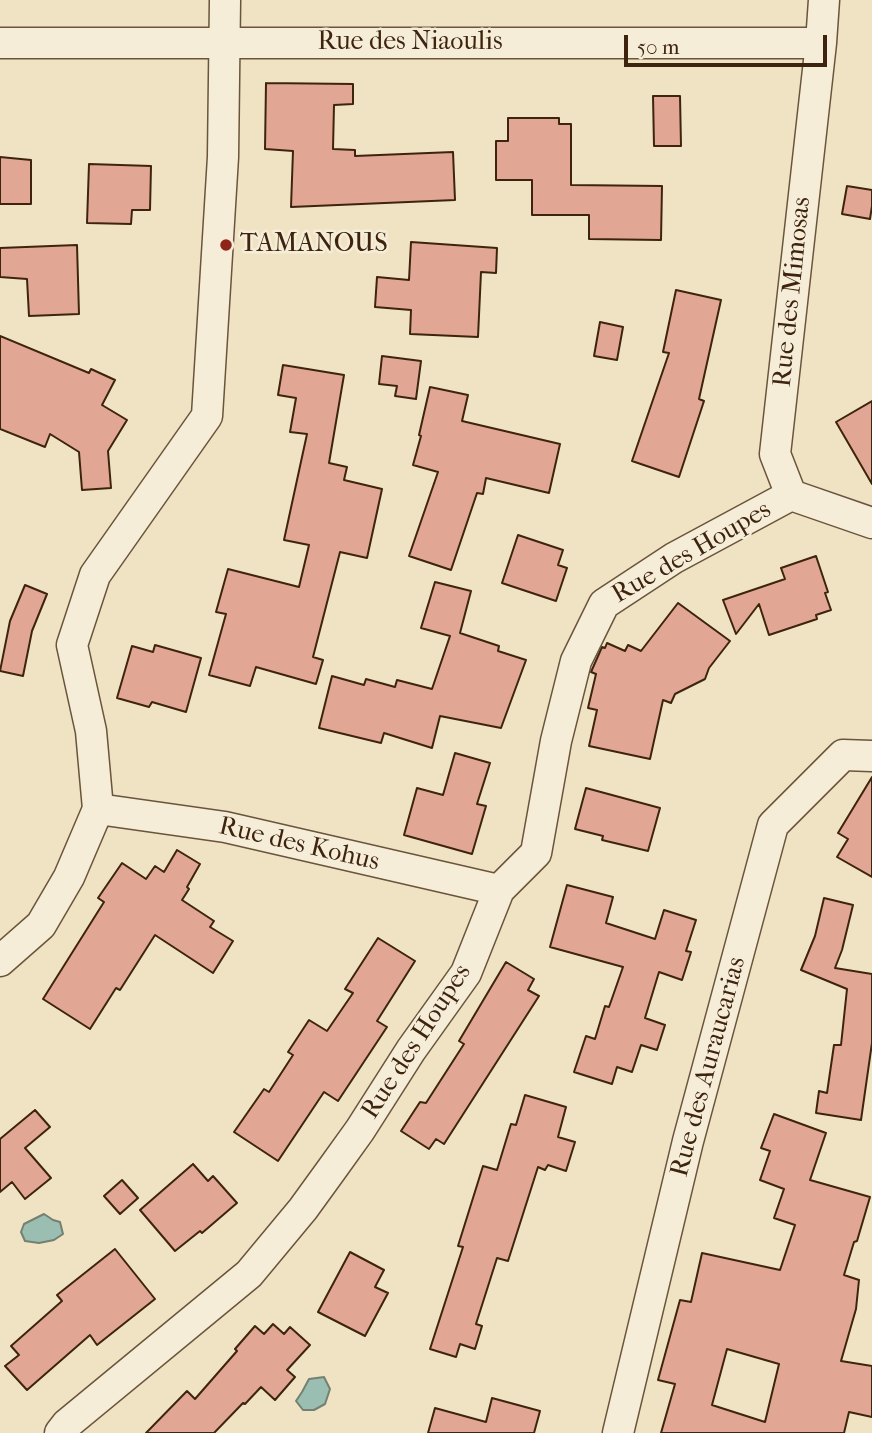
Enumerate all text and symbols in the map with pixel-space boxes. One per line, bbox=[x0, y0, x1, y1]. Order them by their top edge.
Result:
scale bar bbox=[627, 21, 830, 65]
street label: Rue des Niaoulis bbox=[318, 27, 502, 59]
text: 50 m bbox=[637, 35, 680, 59]
street label: Rue des Mimosas bbox=[768, 195, 818, 389]
place label: TAMANOUS bbox=[240, 229, 388, 261]
marker: TAMANOUS bbox=[218, 237, 234, 253]
street label: Rue des Houpes bbox=[607, 495, 777, 611]
street label: Rue des Kohus bbox=[216, 811, 382, 879]
street label: Rue des Auraucarias bbox=[665, 954, 753, 1180]
street label: Rue des Houpes bbox=[355, 959, 479, 1125]

